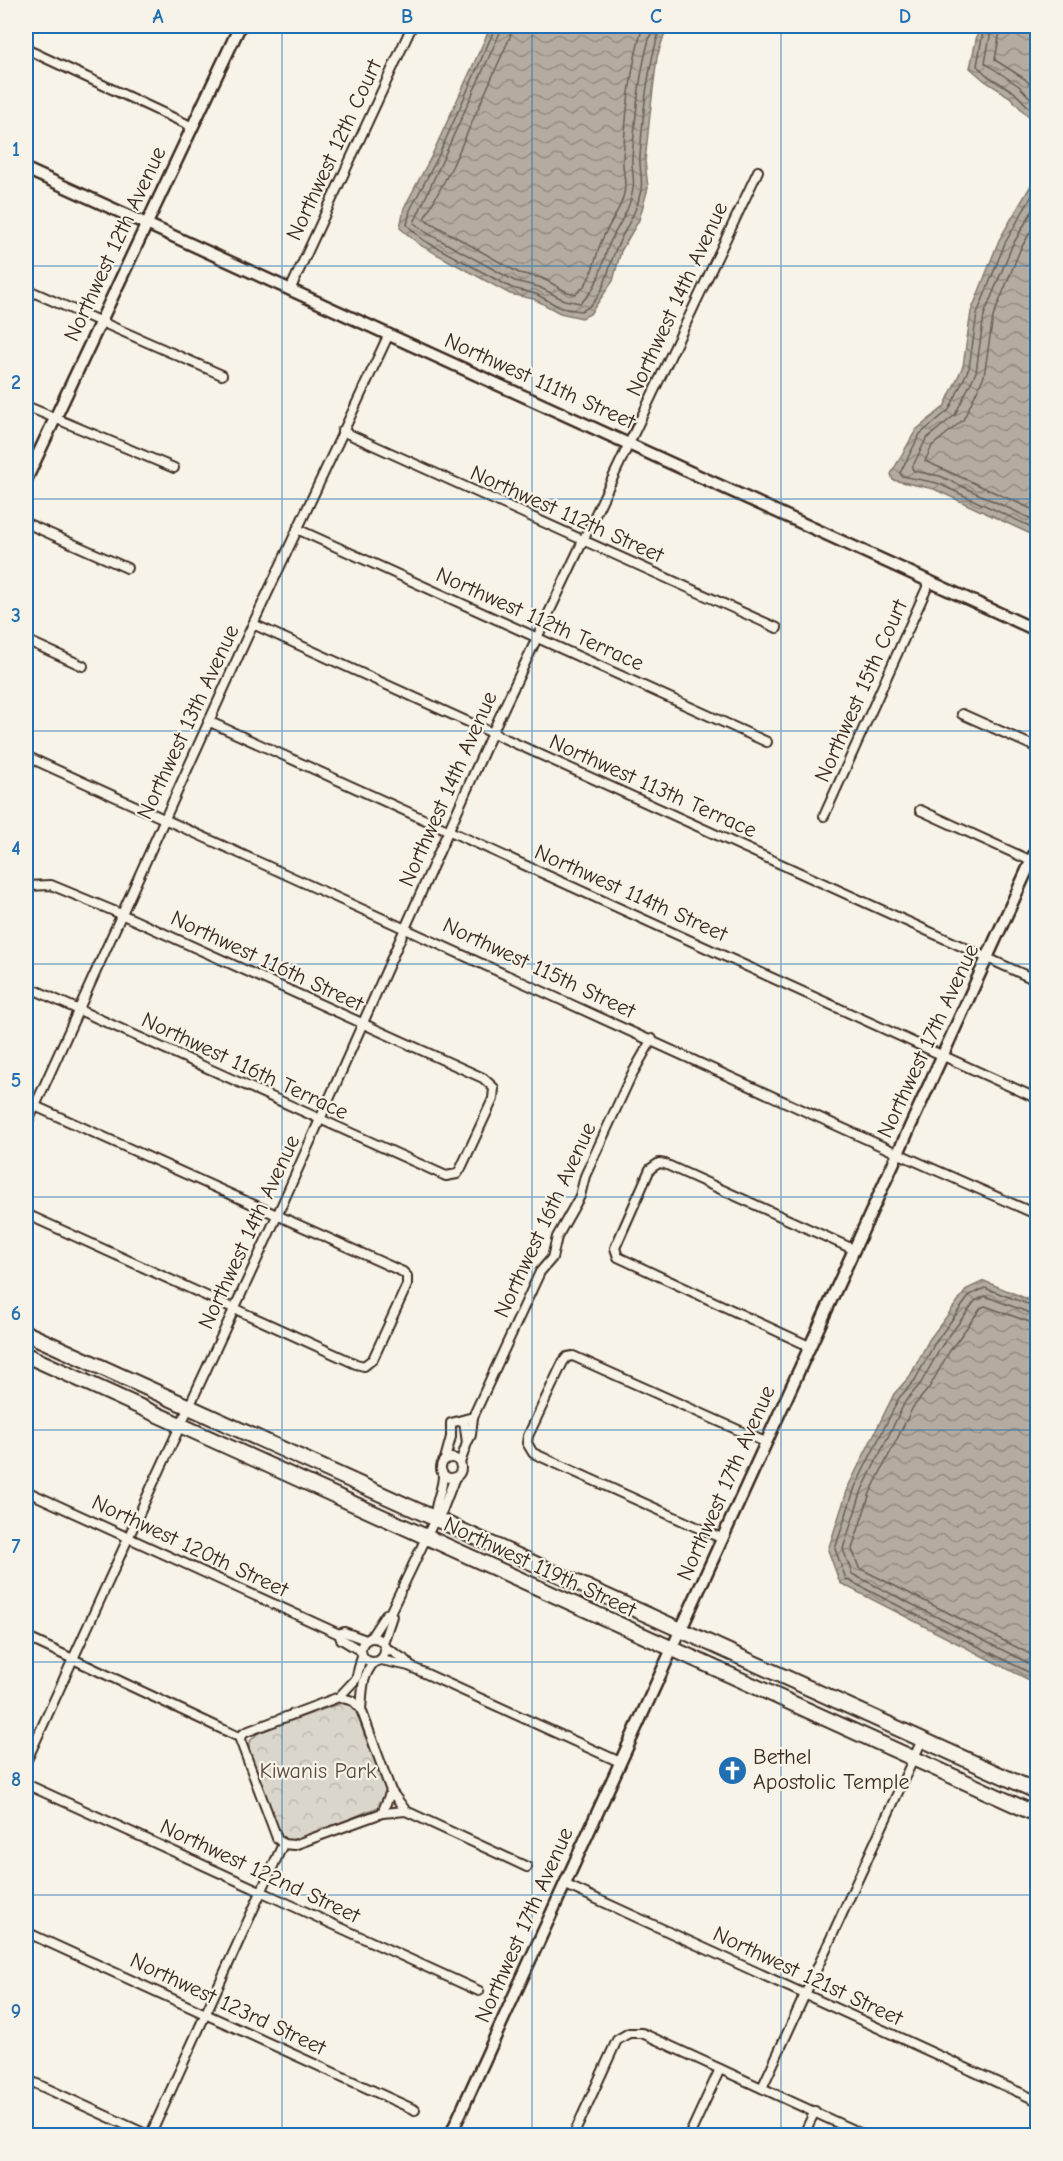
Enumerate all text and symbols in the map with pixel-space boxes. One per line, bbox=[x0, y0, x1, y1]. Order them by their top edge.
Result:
text: A bbox=[152, 5, 164, 28]
text: B bbox=[401, 5, 413, 28]
text: C bbox=[650, 5, 662, 28]
text: D bbox=[899, 5, 911, 28]
street label: Northwest 12th Court bbox=[281, 55, 388, 245]
text: 1 bbox=[12, 138, 20, 161]
street label: Northwest 12th Avenue bbox=[58, 142, 172, 346]
street label: Northwest 14th Avenue bbox=[621, 198, 733, 400]
street label: Northwest 111th Street bbox=[441, 327, 640, 435]
text: 2 bbox=[11, 371, 21, 394]
street label: Northwest 112th Street bbox=[466, 460, 668, 569]
street label: Northwest 112th Terrace bbox=[432, 561, 648, 677]
street label: Northwest 15th Court bbox=[809, 595, 913, 786]
text: 3 bbox=[11, 604, 21, 627]
street label: Northwest 13th Avenue bbox=[131, 621, 245, 823]
street label: Northwest 14th Avenue bbox=[393, 687, 503, 891]
street label: Northwest 113th Terrace bbox=[545, 729, 761, 843]
text: 4 bbox=[11, 837, 21, 860]
street label: Northwest 114th Street bbox=[531, 839, 732, 947]
street label: Northwest 116th Street bbox=[167, 905, 368, 1017]
street label: Northwest 115th Street bbox=[439, 912, 640, 1024]
street label: Northwest 17th Avenue bbox=[872, 940, 984, 1142]
street label: Northwest 116th Terrace bbox=[138, 1007, 352, 1125]
text: 5 bbox=[11, 1069, 21, 1092]
street label: Northwest 16th Avenue bbox=[488, 1118, 602, 1322]
street label: Northwest 14th Avenue bbox=[193, 1131, 305, 1333]
text: 6 bbox=[11, 1302, 21, 1325]
street label: Northwest 17th Avenue bbox=[671, 1381, 781, 1585]
street label: Northwest 120th Street bbox=[88, 1489, 293, 1603]
street label: Northwest 119th Street bbox=[440, 1511, 641, 1623]
text: 7 bbox=[12, 1535, 21, 1558]
place label: Bethel Apostolic Temple bbox=[753, 1744, 910, 1795]
church icon: Bethel Apostolic Temple bbox=[716, 1754, 748, 1786]
park label: Kiwanis Park bbox=[259, 1758, 377, 1784]
text: 8 bbox=[11, 1768, 21, 1791]
street label: Northwest 122nd Street bbox=[156, 1813, 365, 1929]
street label: Northwest 17th Avenue bbox=[469, 1823, 579, 2027]
street label: Northwest 121st Street bbox=[709, 1921, 908, 2032]
street label: Northwest 123rd Street bbox=[126, 1947, 331, 2061]
text: 9 bbox=[11, 2000, 21, 2023]

